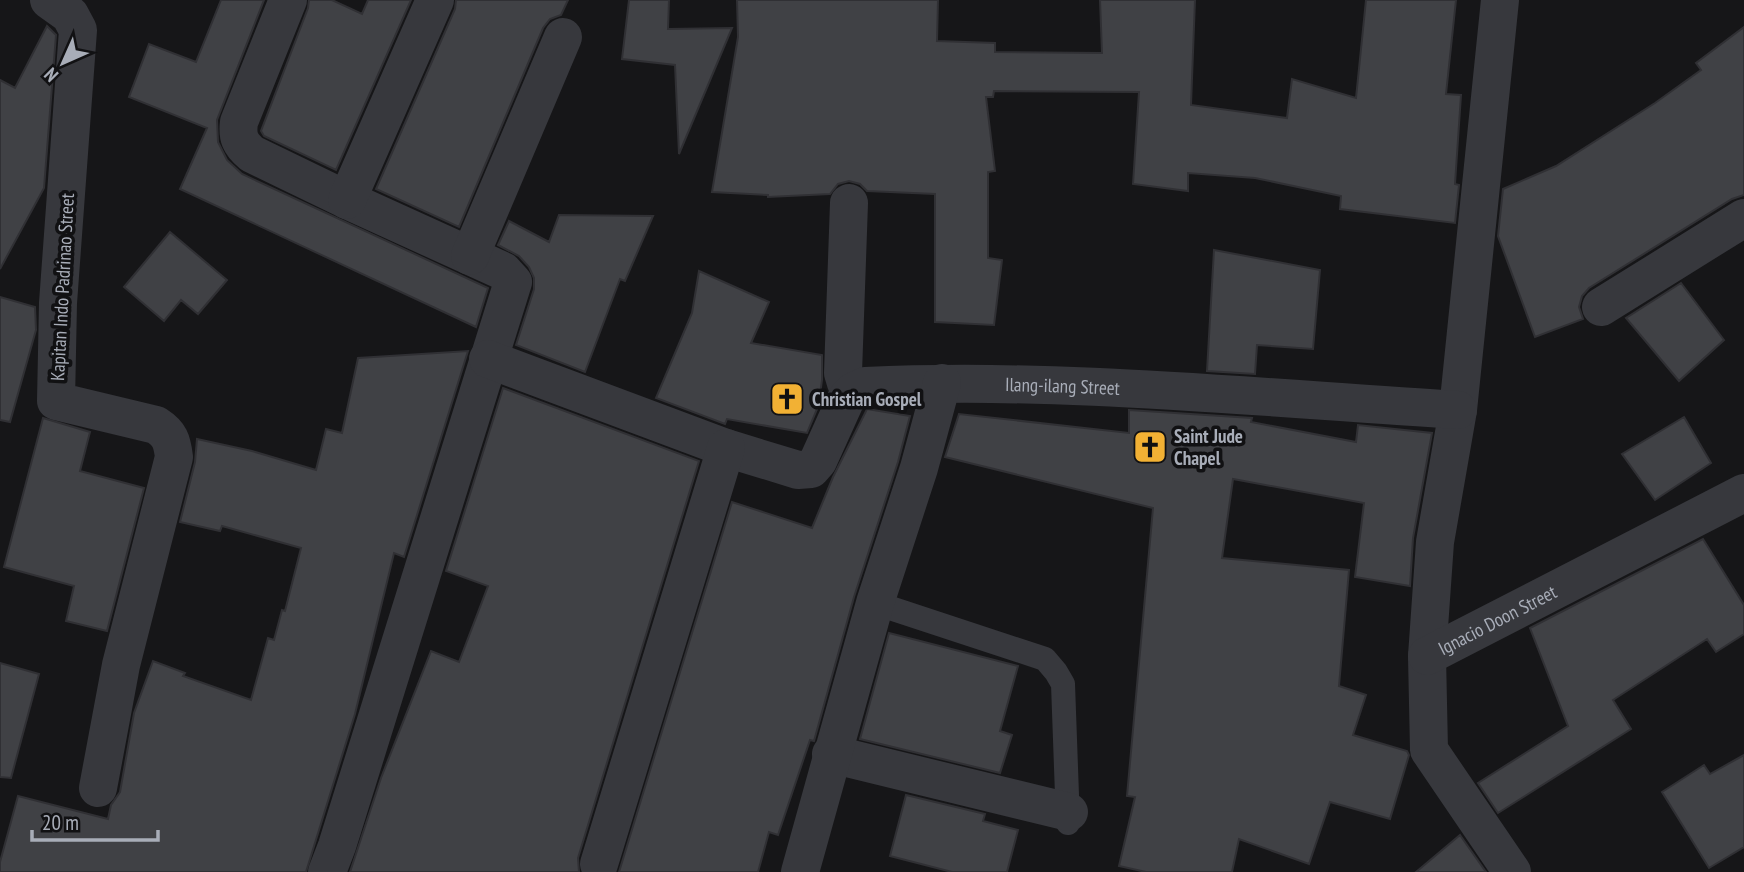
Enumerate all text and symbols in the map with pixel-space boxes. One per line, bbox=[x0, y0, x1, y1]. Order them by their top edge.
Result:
north arrow bbox=[28, 28, 98, 98]
text: N bbox=[39, 63, 63, 87]
street label: Kapitan Indo Padrinao Street bbox=[45, 192, 79, 382]
street label: Ilang-ilang Street bbox=[1005, 372, 1121, 400]
church icon: Christian Gospel bbox=[768, 380, 806, 418]
place label: Christian Gospel bbox=[812, 387, 922, 411]
place label: Saint Jude Chapel bbox=[1174, 424, 1243, 470]
church icon: Saint Jude Chapel bbox=[1131, 428, 1169, 466]
street label: Ignacio Doon Street bbox=[1434, 579, 1561, 660]
scale bar bbox=[32, 798, 158, 842]
text: 20 m bbox=[42, 809, 79, 836]

